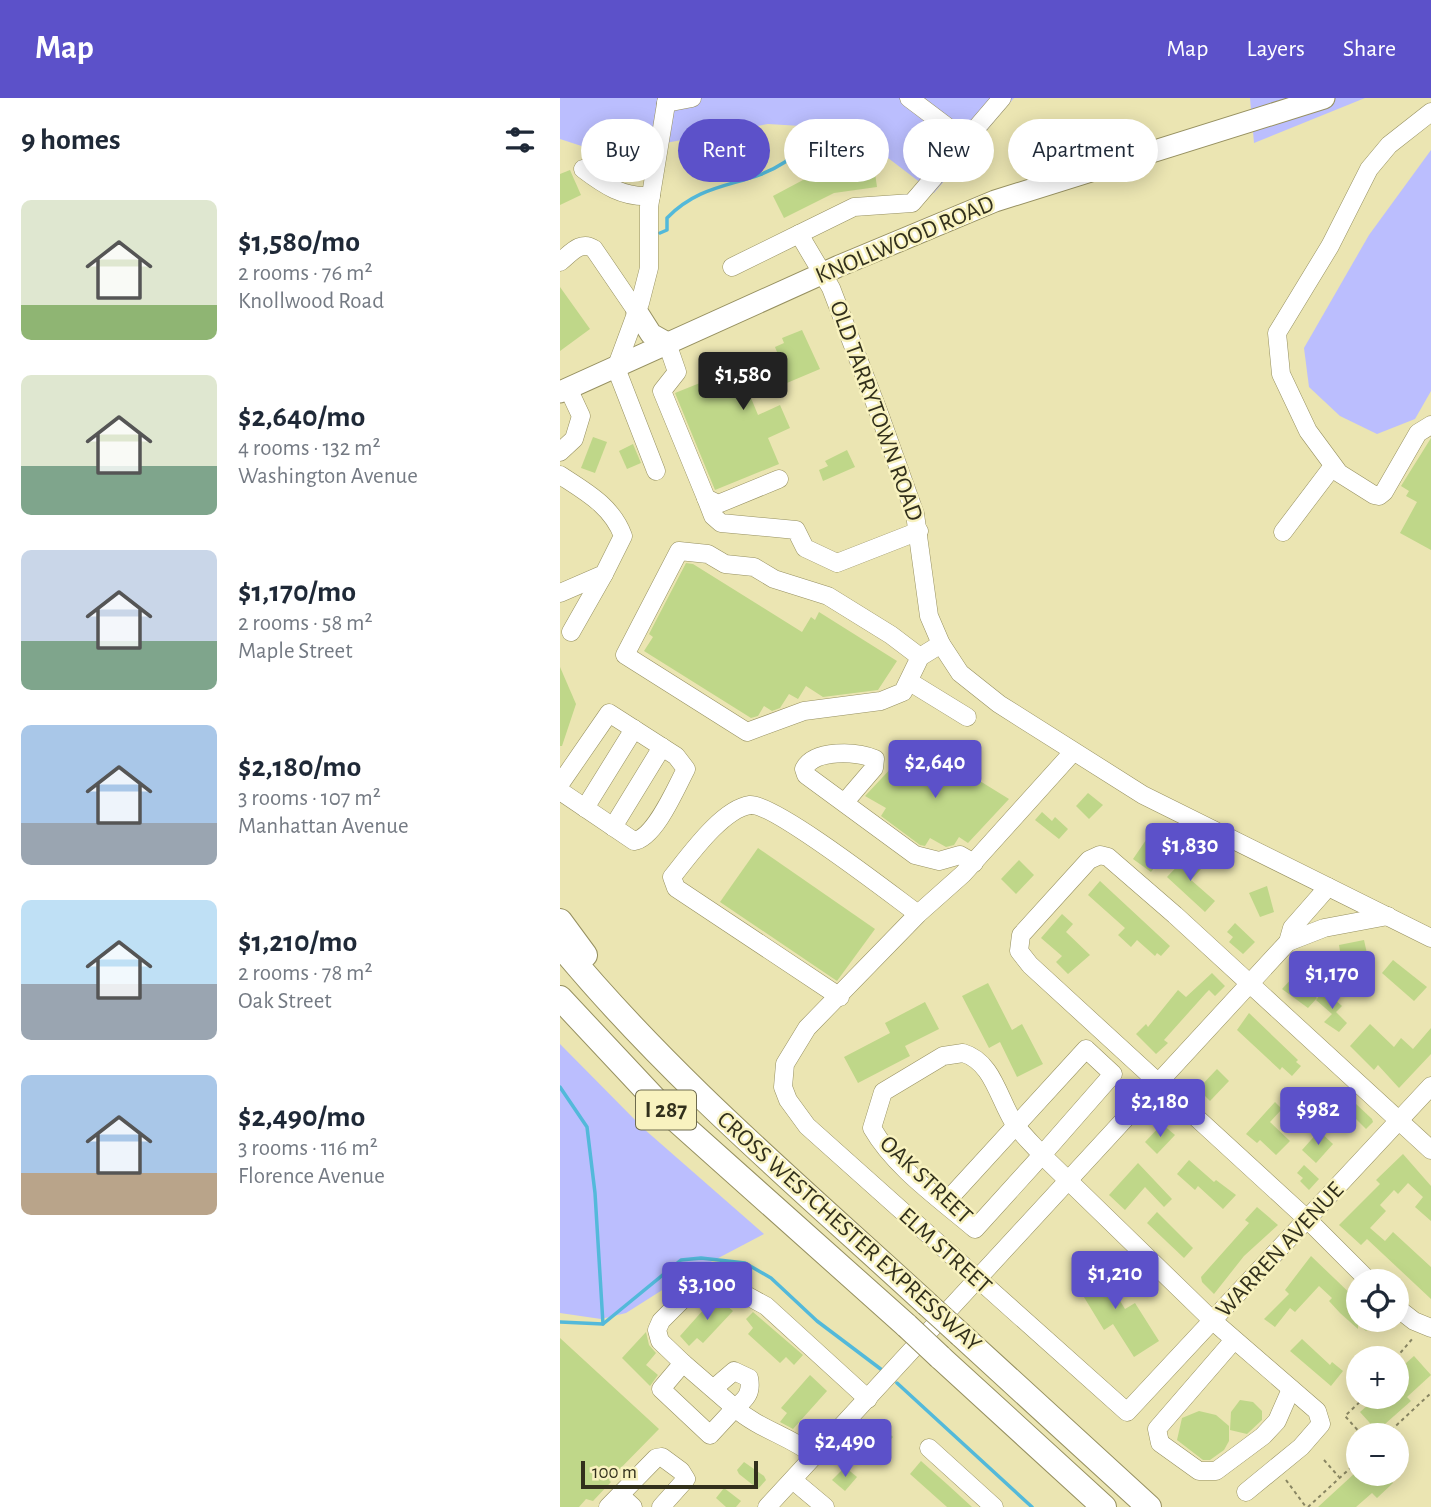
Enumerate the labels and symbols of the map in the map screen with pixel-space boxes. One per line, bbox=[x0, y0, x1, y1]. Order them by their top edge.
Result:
street label: KNOLLWOOD ROAD bbox=[812, 192, 998, 288]
street label: OLD TARRYTOWN ROAD bbox=[825, 298, 927, 524]
pin: $1,580 bbox=[686, 352, 800, 412]
pin: $2,640 bbox=[878, 740, 992, 800]
pin: $1,830 bbox=[1133, 824, 1247, 883]
pin: $1,170 bbox=[1275, 951, 1389, 1011]
pin: $2,180 bbox=[1103, 1080, 1217, 1139]
pin: $982 bbox=[1277, 1088, 1359, 1147]
road number: I 287 bbox=[636, 1091, 696, 1130]
street label: CROSS WESTCHESTER EXPRESSWAY bbox=[712, 1107, 986, 1357]
street label: OAK STREET bbox=[875, 1131, 977, 1229]
street label: WARREN AVENUE bbox=[1212, 1178, 1349, 1322]
street label: ELM STREET bbox=[894, 1203, 996, 1299]
pin: $1,210 bbox=[1058, 1252, 1172, 1311]
pin: $3,100 bbox=[650, 1262, 764, 1322]
pin: $2,490 bbox=[788, 1420, 902, 1479]
scale bar bbox=[581, 1458, 758, 1490]

